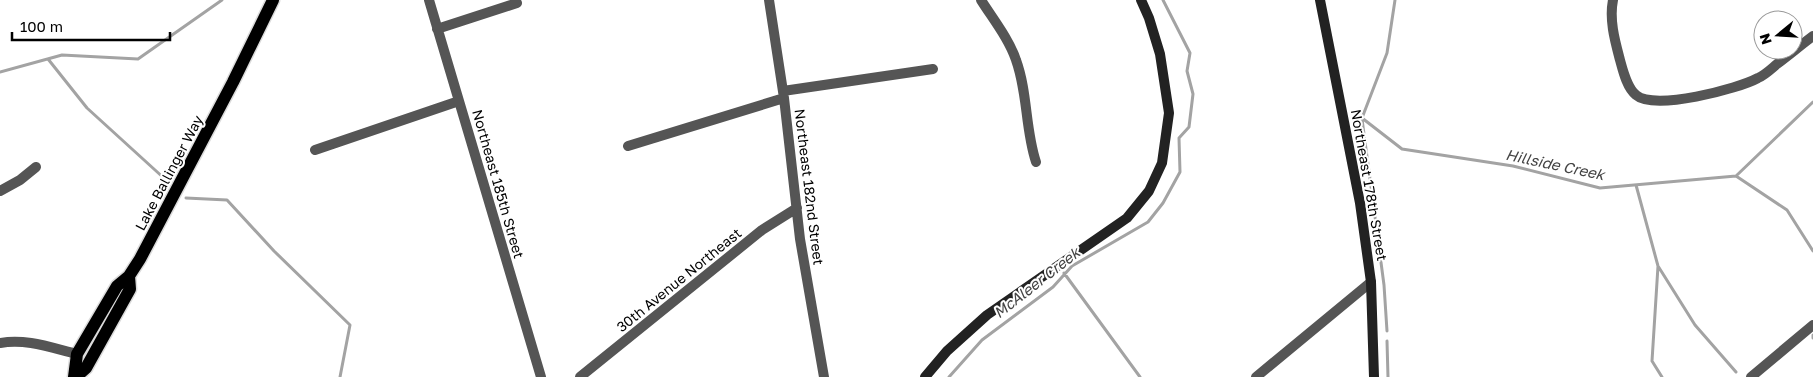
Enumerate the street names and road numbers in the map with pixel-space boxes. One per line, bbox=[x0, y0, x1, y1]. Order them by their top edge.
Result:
street label: Northeast 185th Street bbox=[469, 107, 528, 260]
street label: Northeast 182nd Street bbox=[791, 108, 828, 266]
street label: Northeast 178th Street bbox=[1348, 108, 1391, 262]
street label: Lake Ballinger Way bbox=[131, 112, 206, 233]
street label: 30th Avenue Northeast bbox=[613, 224, 744, 335]

